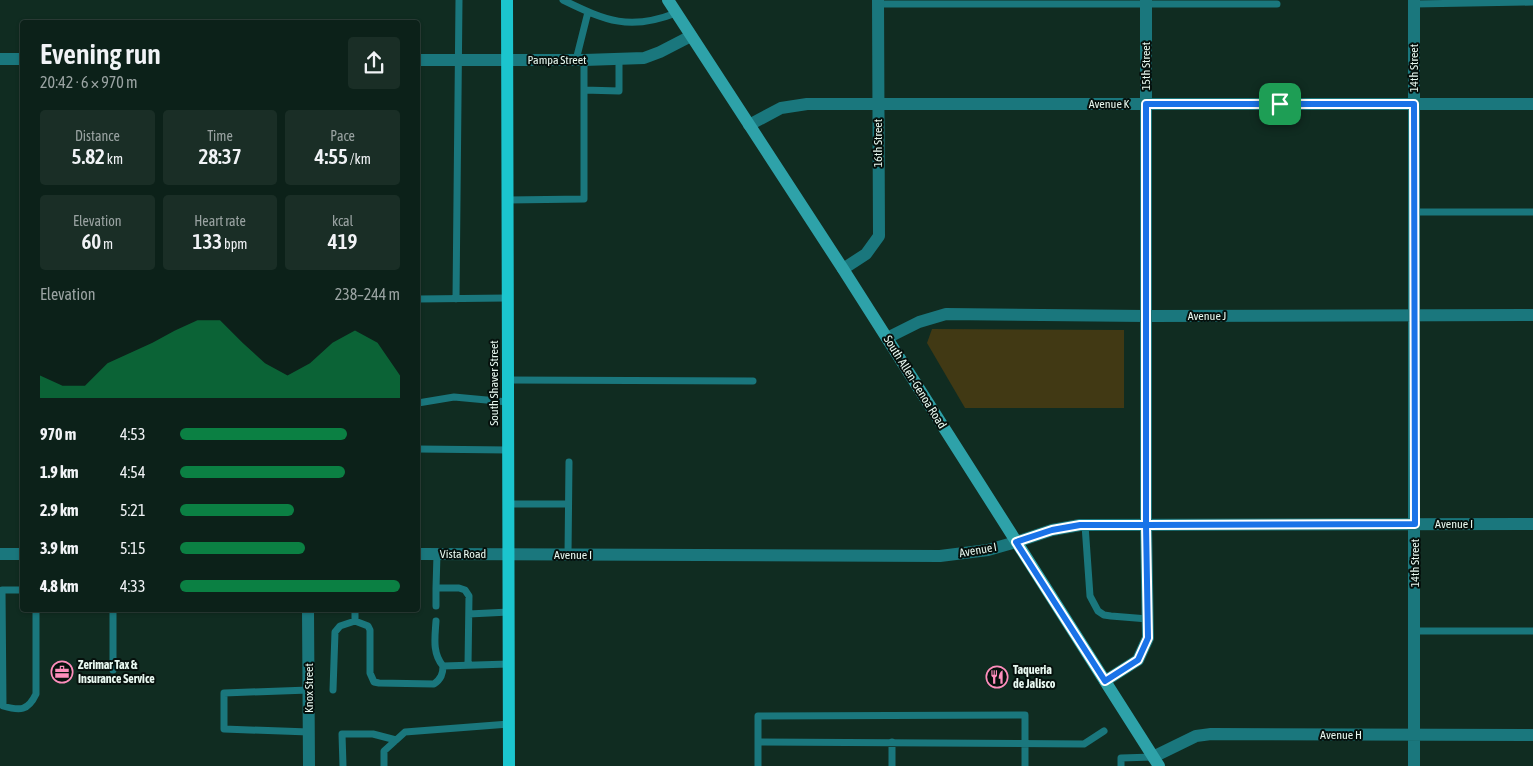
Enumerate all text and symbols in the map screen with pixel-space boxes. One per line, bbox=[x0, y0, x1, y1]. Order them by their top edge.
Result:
button: share bbox=[348, 37, 400, 89]
text: Evening run bbox=[40, 38, 161, 70]
street label: 15th Street bbox=[1139, 41, 1153, 90]
street label: 14th Street bbox=[1407, 43, 1421, 92]
street label: Pampa Street bbox=[527, 53, 587, 67]
text: 20:42 · 6 × 970 m bbox=[40, 73, 138, 91]
pin bbox=[1259, 83, 1301, 125]
icon: arrive bbox=[1266, 90, 1294, 118]
street label: Avenue K bbox=[1089, 97, 1129, 111]
street label: 16th Street bbox=[871, 118, 885, 167]
text: Distance bbox=[75, 128, 120, 144]
text: Time bbox=[207, 128, 233, 144]
text: Pace bbox=[330, 128, 355, 144]
text: 5.82 bbox=[72, 144, 105, 168]
text: 28:37 bbox=[198, 144, 242, 168]
text: 4:55 bbox=[315, 144, 348, 168]
text: km bbox=[105, 151, 123, 167]
text: /km bbox=[348, 151, 371, 167]
text: Elevation bbox=[73, 213, 122, 229]
text: Heart rate bbox=[194, 213, 246, 229]
text: kcal bbox=[332, 213, 353, 229]
text: 60 bbox=[81, 229, 101, 253]
text: 133 bbox=[193, 229, 222, 253]
text: 419 bbox=[328, 229, 357, 253]
text: m bbox=[101, 236, 113, 252]
text: bpm bbox=[222, 236, 247, 252]
text: Elevation bbox=[40, 285, 95, 303]
text: 238–244 m bbox=[335, 285, 400, 303]
street label: Avenue J bbox=[1188, 309, 1226, 323]
street label: South Allen-Genoa Road bbox=[881, 333, 949, 431]
street label: South Shaver Street bbox=[487, 340, 501, 426]
text: 970 m bbox=[40, 425, 76, 443]
text: 4:53 bbox=[120, 425, 145, 443]
text: 1.9 km bbox=[40, 463, 79, 481]
text: 4:54 bbox=[120, 463, 145, 481]
text: 2.9 km bbox=[40, 501, 79, 519]
text: 5:21 bbox=[120, 501, 145, 519]
street label: Avenue I bbox=[1435, 517, 1473, 531]
street label: 14th Street bbox=[1408, 538, 1422, 587]
text: 3.9 km bbox=[40, 539, 79, 557]
text: 5:15 bbox=[120, 539, 145, 557]
street label: Avenue I bbox=[958, 540, 998, 560]
street label: Vista Road bbox=[440, 547, 486, 561]
street label: Avenue I bbox=[554, 548, 592, 562]
text: 4.8 km bbox=[40, 577, 79, 595]
text: 4:33 bbox=[120, 577, 145, 595]
place label: Zerimar Tax & Insurance Service bbox=[78, 658, 155, 686]
office icon: Zerimar Tax & Insurance Service bbox=[50, 660, 74, 684]
street label: Knox Street bbox=[302, 662, 316, 713]
place label: Taqueria de Jalisco bbox=[1013, 663, 1056, 691]
restaurant icon: Taqueria de Jalisco bbox=[985, 665, 1009, 689]
street label: Avenue H bbox=[1320, 728, 1362, 742]

